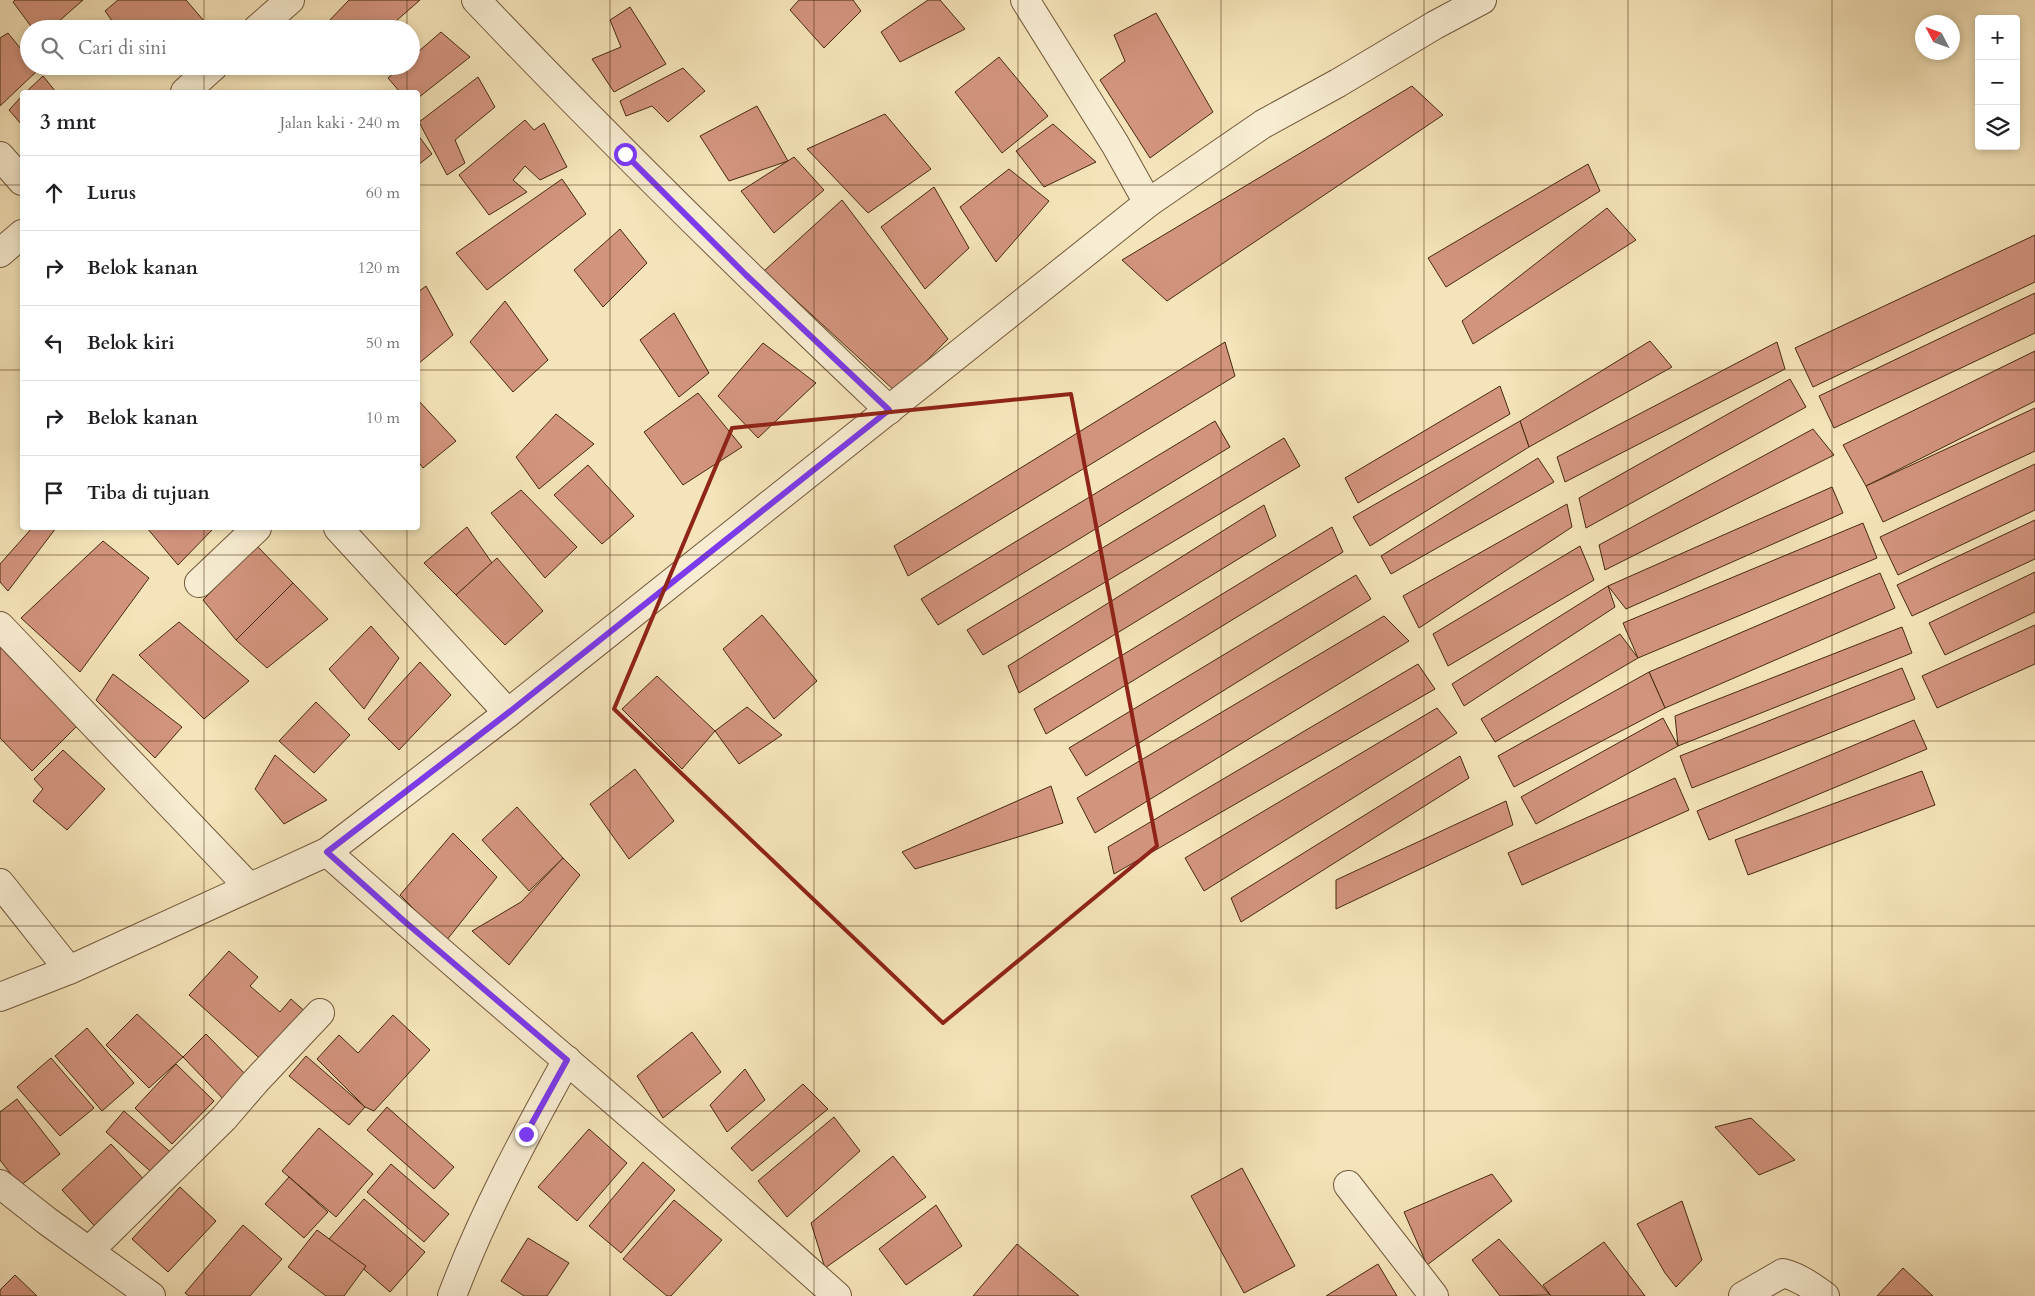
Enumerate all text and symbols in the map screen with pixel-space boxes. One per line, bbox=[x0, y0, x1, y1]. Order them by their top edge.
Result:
north arrow bbox=[1915, 15, 1960, 60]
map controls bbox=[1975, 15, 2020, 150]
button: + bbox=[1975, 15, 2020, 60]
search box bbox=[20, 20, 420, 75]
icon: search bbox=[38, 34, 66, 62]
text: Cari di sini bbox=[78, 35, 167, 61]
button: − bbox=[1975, 60, 2020, 105]
button: layers bbox=[1975, 105, 2020, 150]
text: 3 mnt bbox=[40, 108, 96, 137]
text: Jalan kaki · 240 m bbox=[280, 112, 400, 134]
route start bbox=[614, 143, 637, 166]
icon: ahead bbox=[40, 179, 68, 207]
text: Lurus bbox=[87, 180, 136, 206]
text: 60 m bbox=[366, 182, 400, 204]
icon: right bbox=[40, 254, 68, 282]
text: Belok kanan bbox=[87, 255, 198, 281]
text: 120 m bbox=[358, 257, 400, 279]
icon: left bbox=[40, 329, 68, 357]
text: Belok kiri bbox=[87, 330, 174, 356]
text: 50 m bbox=[366, 332, 400, 354]
icon: right bbox=[40, 404, 68, 432]
text: Belok kanan bbox=[87, 405, 198, 431]
text: 10 m bbox=[366, 407, 400, 429]
icon: arrive bbox=[40, 479, 68, 507]
text: Tiba di tujuan bbox=[87, 480, 210, 506]
route end bbox=[515, 1123, 538, 1146]

